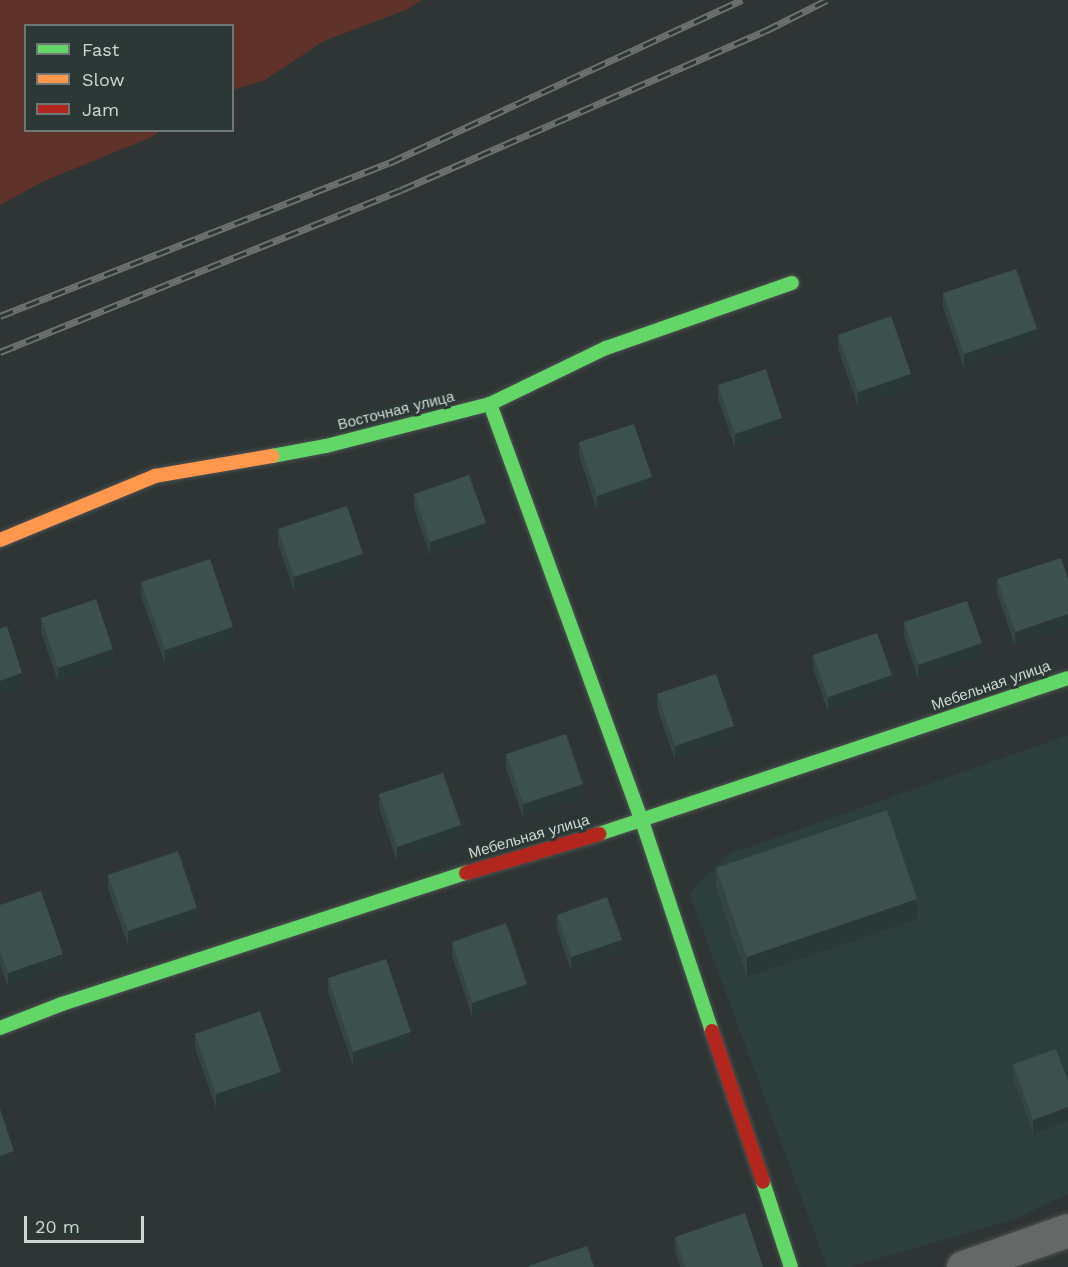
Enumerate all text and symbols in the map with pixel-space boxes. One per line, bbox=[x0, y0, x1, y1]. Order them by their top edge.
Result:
legend bbox=[24, 24, 234, 132]
text: Fast bbox=[82, 39, 119, 60]
text: Slow bbox=[82, 69, 125, 90]
text: Jam bbox=[82, 99, 119, 120]
street label: Восточная улица bbox=[336, 388, 456, 434]
street label: Мебельная улица bbox=[929, 657, 1053, 715]
street label: Мебельная улица bbox=[467, 811, 591, 863]
scale bar bbox=[27, 1204, 147, 1242]
text: 20 m bbox=[35, 1216, 80, 1237]

